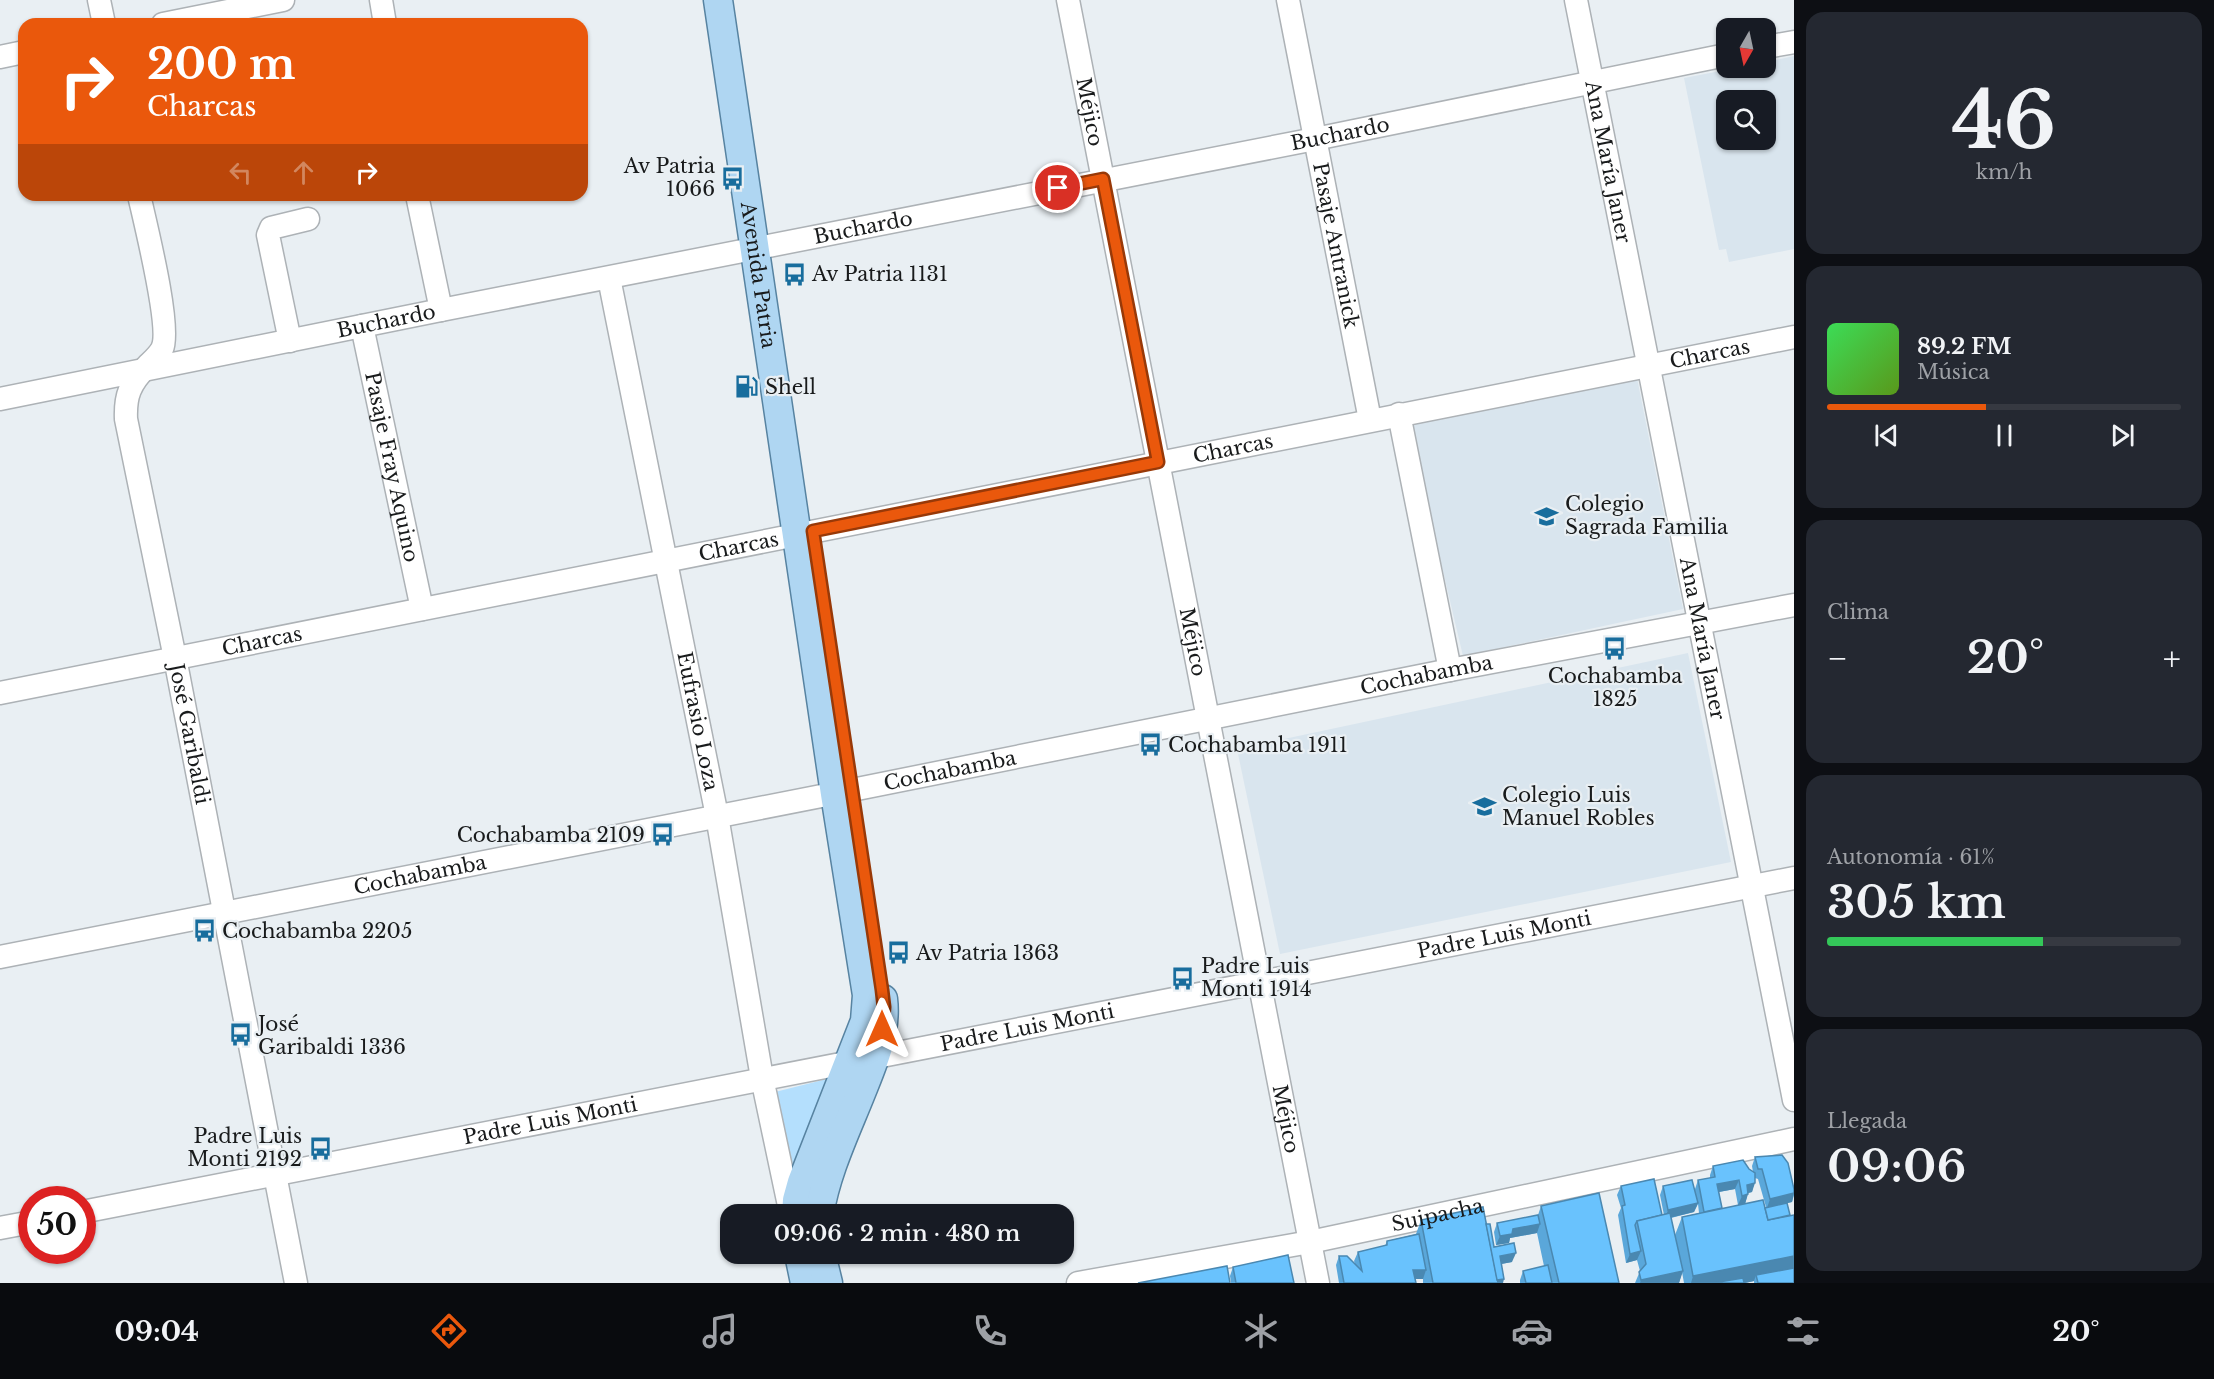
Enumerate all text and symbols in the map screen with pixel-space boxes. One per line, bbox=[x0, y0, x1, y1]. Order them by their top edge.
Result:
north arrow bbox=[1716, 18, 1776, 78]
map controls bbox=[1716, 18, 1776, 150]
text: 200 m bbox=[147, 38, 295, 90]
icon: right bbox=[48, 42, 126, 120]
text: 46 bbox=[1952, 72, 2056, 169]
street label: Méjico bbox=[1071, 75, 1108, 148]
street label: Ana María Janer bbox=[1580, 78, 1636, 246]
text: Charcas bbox=[147, 90, 256, 123]
button: search bbox=[1716, 90, 1776, 150]
street label: Buchardo bbox=[1289, 112, 1392, 155]
place label: Av Patria 1066 bbox=[623, 154, 716, 201]
icon: left bbox=[224, 156, 257, 189]
icon: ahead bbox=[287, 156, 320, 189]
icon: right bbox=[350, 156, 383, 189]
street label: Pasaje Antranick bbox=[1308, 160, 1364, 331]
text: km/h bbox=[1976, 160, 2032, 184]
pin bbox=[1032, 162, 1083, 213]
bus stop icon: Av Patria 1066 bbox=[720, 165, 746, 191]
icon: arrive bbox=[1041, 171, 1074, 204]
street label: Avenida Patria bbox=[736, 199, 781, 351]
street label: Buchardo bbox=[812, 206, 915, 249]
bus stop icon: Av Patria 1131 bbox=[781, 261, 807, 287]
place label: Av Patria 1131 bbox=[811, 262, 948, 286]
street label: Buchardo bbox=[335, 299, 438, 343]
text: 89.2 FM bbox=[1917, 333, 2011, 360]
street label: Charcas bbox=[1668, 334, 1752, 373]
text: Música bbox=[1917, 360, 1990, 384]
street label: Pasaje Fray Aquino bbox=[360, 369, 424, 564]
fuel station icon: Shell bbox=[734, 374, 760, 400]
place label: Shell bbox=[765, 375, 816, 399]
icon: previous bbox=[1870, 419, 1903, 452]
icon: pause bbox=[1988, 419, 2021, 452]
icon: next bbox=[2106, 419, 2139, 452]
street label: Charcas bbox=[1191, 429, 1275, 468]
place label: Colegio Sagrada Familia bbox=[1565, 492, 1729, 539]
school or university icon: Colegio Sagrada Familia bbox=[1534, 503, 1560, 529]
street label: Charcas bbox=[696, 527, 781, 566]
street label: Ana María Janer bbox=[1675, 554, 1730, 722]
text: Clima bbox=[1827, 600, 1889, 624]
street label: Méjico bbox=[1175, 606, 1212, 678]
street label: Charcas bbox=[220, 621, 304, 661]
text: 20° bbox=[1967, 629, 2044, 685]
bus stop icon: Cochabamba 1825 bbox=[1602, 636, 1628, 662]
text: − bbox=[1827, 638, 1848, 679]
text: + bbox=[2163, 638, 2181, 679]
street label: Eufrasio Loza bbox=[672, 650, 724, 794]
street label: Cochabamba bbox=[1358, 650, 1496, 700]
street label: José Garibaldi bbox=[164, 659, 215, 806]
place label: Cochabamba 1825 bbox=[1548, 664, 1683, 711]
bus stop icon: Cochabamba 1911 bbox=[1137, 732, 1163, 758]
place label: Cochabamba 1911 bbox=[1168, 733, 1348, 757]
street label: Cochabamba bbox=[882, 745, 1019, 795]
place label: Colegio Luis Manuel Robles bbox=[1502, 783, 1655, 830]
school or university icon: Colegio Luis Manuel Robles bbox=[1471, 793, 1497, 819]
bus stop icon: Cochabamba 2109 bbox=[650, 822, 676, 848]
place label: Cochabamba 2109 bbox=[457, 823, 645, 847]
text: Autonomía · 61% bbox=[1827, 845, 1995, 869]
street label: Cochabamba bbox=[352, 850, 489, 899]
text: 305 km bbox=[1827, 874, 2006, 930]
street label: Padre Luis Monti bbox=[1415, 906, 1593, 963]
bus stop icon: Cochabamba 2205 bbox=[191, 918, 217, 944]
place label: Cochabamba 2205 bbox=[222, 919, 412, 943]
bus stop icon: Av Patria 1363 bbox=[885, 940, 911, 966]
place label: Av Patria 1363 bbox=[915, 941, 1059, 965]
place label: Padre Luis Monti 1914 bbox=[1201, 954, 1312, 1001]
bus stop icon: Padre Luis Monti 1914 bbox=[1170, 965, 1196, 991]
position arrow bbox=[850, 997, 914, 1061]
street label: Padre Luis Monti bbox=[938, 999, 1116, 1056]
place label: José Garibaldi 1336 bbox=[255, 1012, 406, 1059]
bus stop icon: José Garibaldi 1336 bbox=[227, 1022, 253, 1048]
street label: Méjico bbox=[1268, 1083, 1304, 1155]
street label: Padre Luis Monti bbox=[461, 1092, 639, 1149]
text: Llegada bbox=[1827, 1109, 1907, 1133]
place label: Padre Luis Monti 2192 bbox=[187, 1124, 302, 1171]
bus stop icon: Padre Luis Monti 2192 bbox=[307, 1135, 333, 1161]
text: 09:06 bbox=[1827, 1138, 1966, 1194]
speed limit sign: 50 bbox=[18, 1186, 96, 1264]
street label: Suipacha bbox=[1389, 1193, 1487, 1236]
text: 09:06 · 2 min · 480 m bbox=[774, 1220, 1020, 1247]
icon: directions bbox=[428, 1310, 470, 1352]
icon: music bbox=[699, 1310, 741, 1352]
icon: phone bbox=[969, 1310, 1011, 1352]
icon: climate bbox=[1240, 1310, 1282, 1352]
icon: car bbox=[1511, 1310, 1553, 1352]
icon: filters bbox=[1782, 1310, 1824, 1352]
text: 09:04 bbox=[114, 1315, 199, 1348]
text: 20° bbox=[2053, 1315, 2100, 1348]

